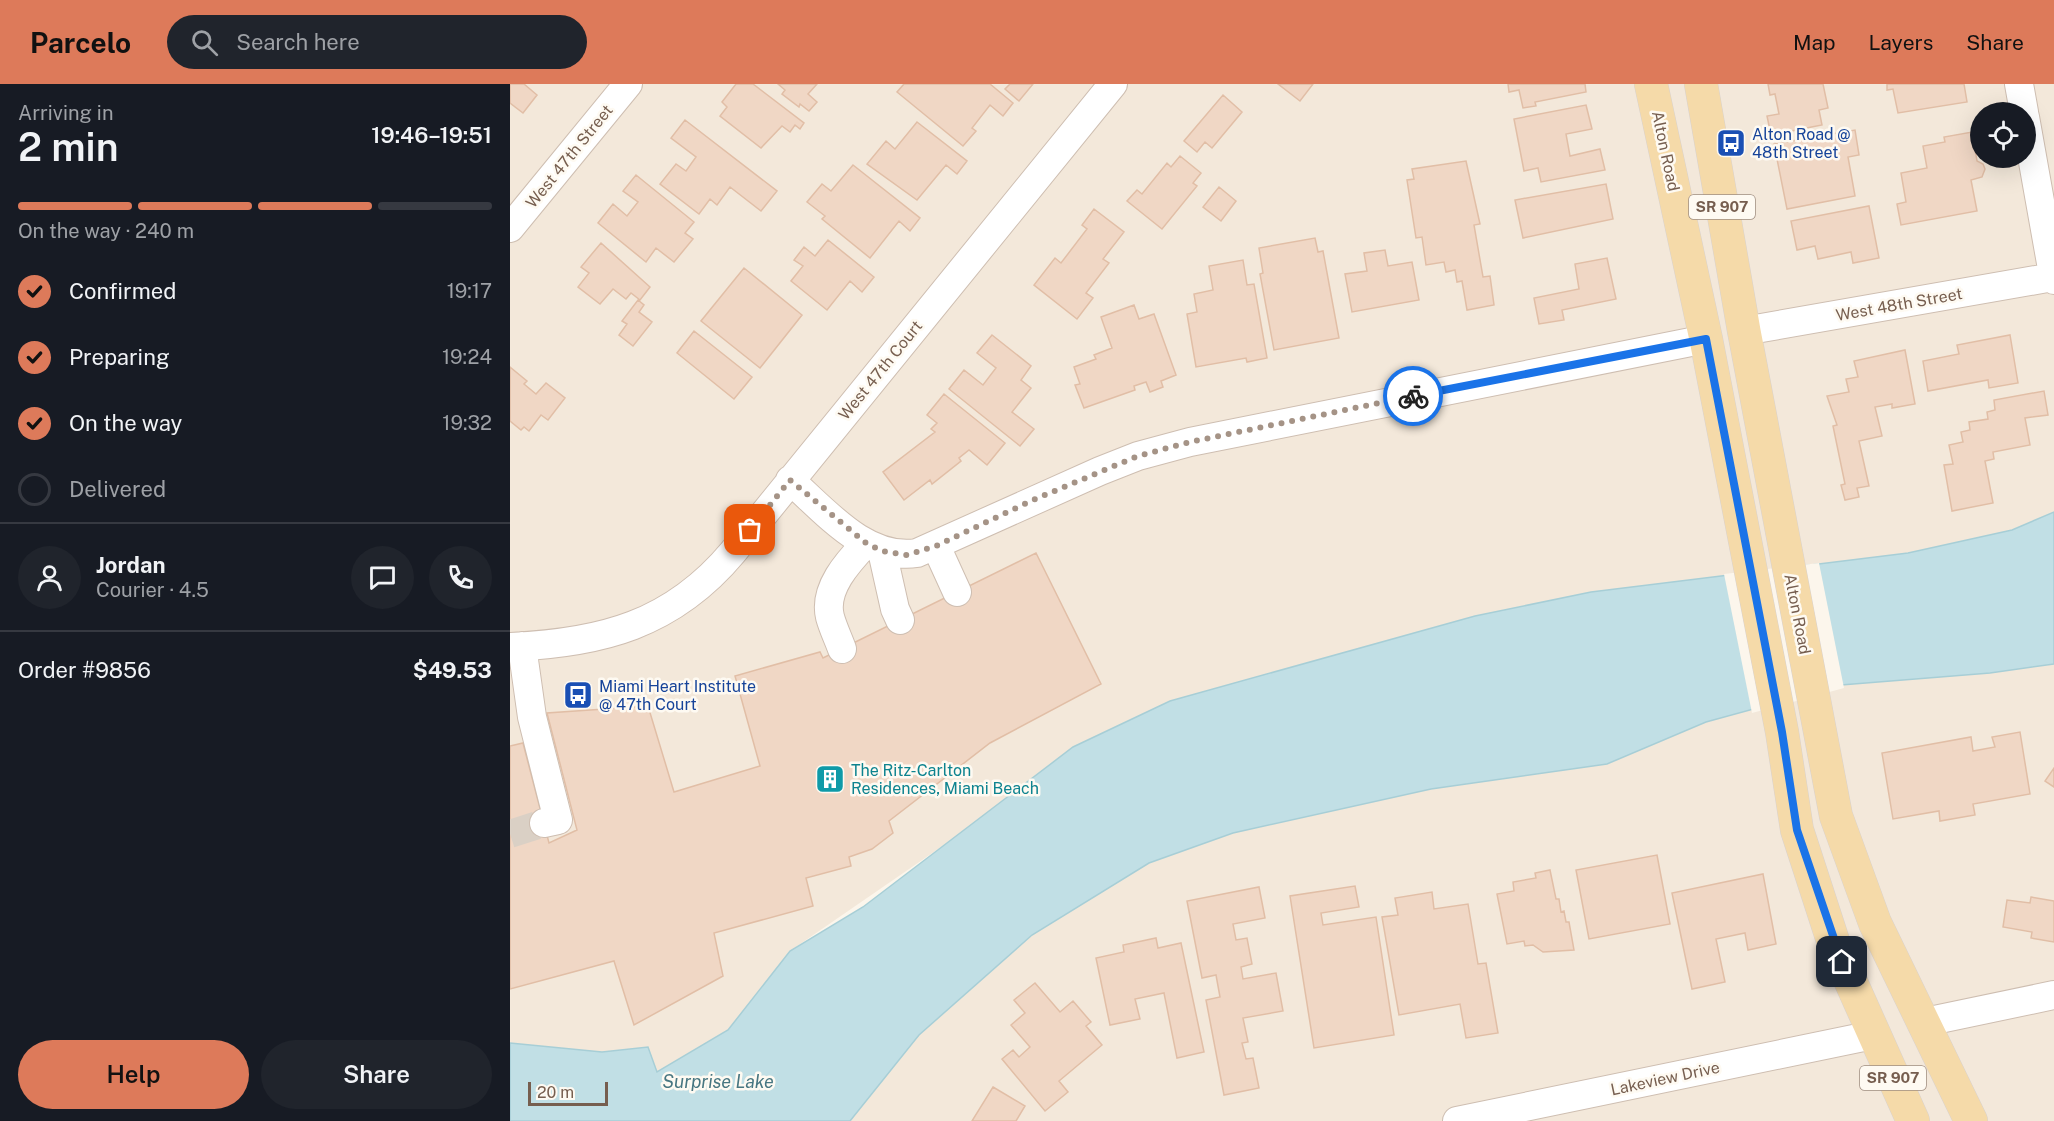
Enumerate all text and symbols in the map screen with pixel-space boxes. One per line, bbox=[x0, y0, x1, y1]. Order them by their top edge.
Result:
search box bbox=[167, 15, 587, 69]
text: Parcelo bbox=[30, 26, 131, 59]
icon: search bbox=[188, 26, 221, 59]
text: Search here bbox=[236, 29, 360, 55]
text: Map bbox=[1793, 30, 1836, 55]
text: Layers bbox=[1869, 30, 1933, 55]
text: Share bbox=[1966, 30, 2024, 55]
text: Arriving in bbox=[18, 101, 113, 125]
street label: West 47th Street bbox=[522, 101, 617, 212]
map controls bbox=[1970, 102, 2036, 168]
button: locate bbox=[1970, 102, 2036, 168]
street label: Alton Road bbox=[1648, 109, 1683, 193]
text: 19:46–19:51 bbox=[371, 122, 492, 148]
text: 2 min bbox=[18, 124, 119, 170]
place label: Alton Road @ 48th Street bbox=[1752, 125, 1851, 162]
bus stop icon: Alton Road @ 48th Street bbox=[1715, 127, 1747, 159]
road number: SR 907 bbox=[1689, 195, 1755, 219]
text: On the way · 240 m bbox=[18, 219, 194, 243]
icon: check bbox=[18, 275, 51, 308]
text: Confirmed bbox=[69, 278, 176, 304]
text: 19:17 bbox=[447, 279, 492, 303]
street label: West 48th Street bbox=[1834, 284, 1964, 325]
street label: West 47th Court bbox=[835, 317, 926, 424]
icon: check bbox=[18, 341, 51, 374]
text: Preparing bbox=[69, 344, 170, 370]
text: 19:24 bbox=[442, 345, 492, 369]
courier bbox=[1383, 366, 1443, 426]
icon: bike bbox=[1397, 380, 1430, 413]
icon: check bbox=[18, 407, 51, 440]
text: On the way bbox=[69, 410, 182, 436]
text: 19:32 bbox=[442, 411, 492, 435]
text: Delivered bbox=[69, 476, 166, 502]
pin bbox=[724, 504, 775, 555]
icon: bag bbox=[733, 513, 766, 546]
button: person bbox=[18, 546, 81, 609]
button: chat bbox=[351, 546, 414, 609]
button: phone bbox=[429, 546, 492, 609]
text: Jordan bbox=[96, 552, 165, 578]
street label: Alton Road bbox=[1780, 572, 1815, 656]
text: Courier · 4.5 bbox=[96, 578, 209, 602]
text: Order #9856 bbox=[18, 657, 151, 683]
text: $49.53 bbox=[413, 657, 492, 683]
place label: Miami Heart Institute @ 47th Court bbox=[599, 677, 756, 714]
bus stop icon: Miami Heart Institute @ 47th Court bbox=[562, 679, 594, 711]
place label: The Ritz-Carlton Residences, Miami Beach bbox=[851, 761, 1039, 798]
building icon: The Ritz-Carlton Residences, Miami Beach bbox=[814, 763, 846, 795]
pin bbox=[1816, 936, 1867, 987]
icon: home bbox=[1825, 945, 1858, 978]
button: Help bbox=[18, 1040, 249, 1109]
button: Share bbox=[261, 1040, 492, 1109]
street label: Lakeview Drive bbox=[1609, 1058, 1721, 1099]
road number: SR 907 bbox=[1860, 1066, 1926, 1090]
water label: Surprise Lake bbox=[662, 1071, 774, 1092]
scale bar bbox=[528, 1079, 608, 1106]
text: 20 m bbox=[537, 1083, 574, 1102]

